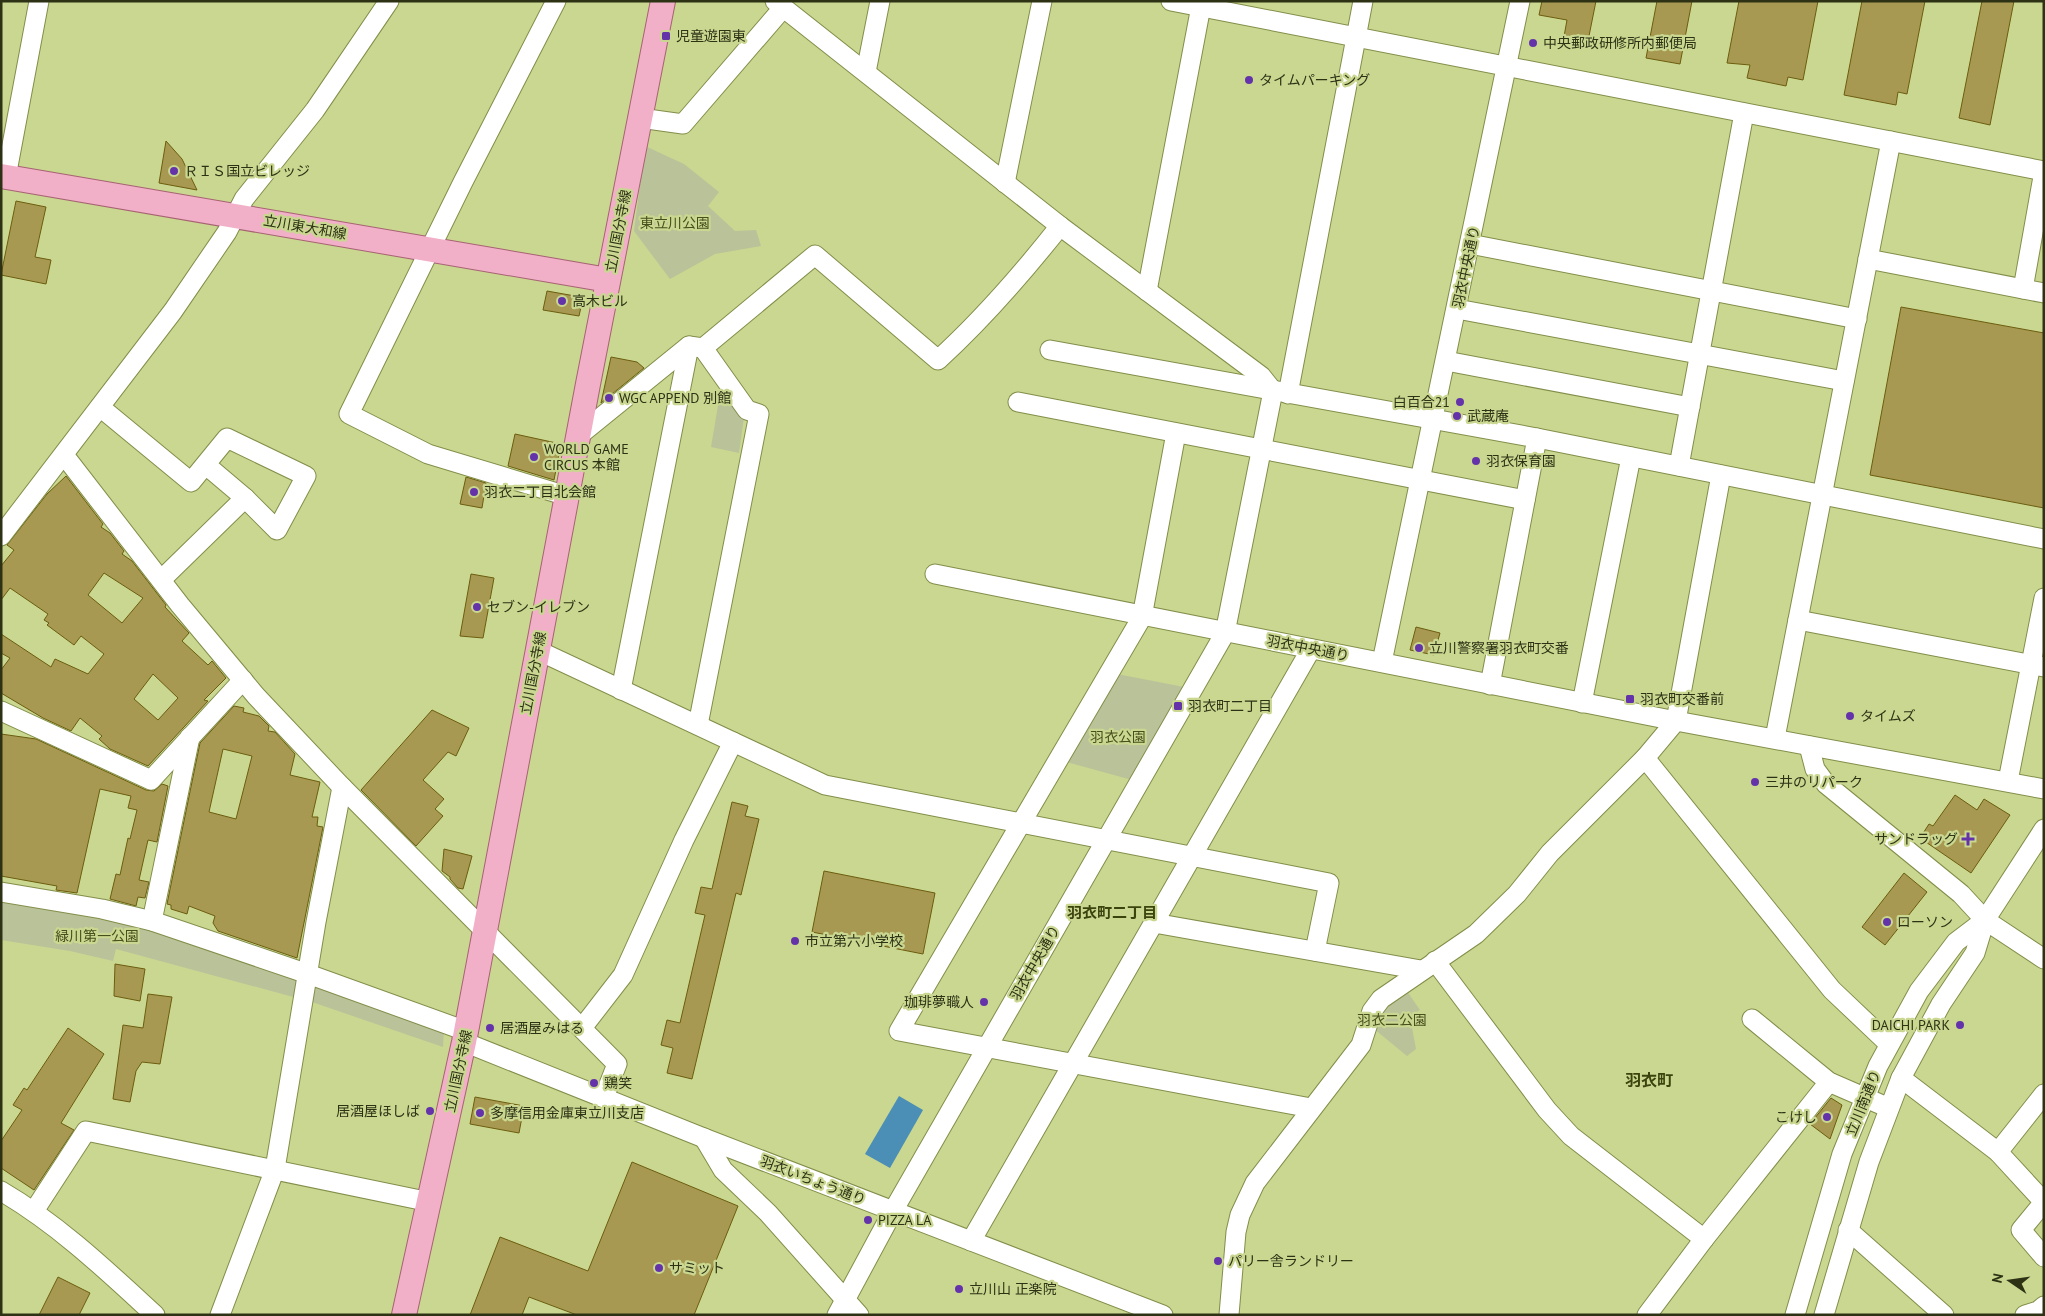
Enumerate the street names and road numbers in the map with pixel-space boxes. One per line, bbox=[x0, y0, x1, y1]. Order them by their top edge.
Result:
street label: 立川国分寺線 bbox=[601, 188, 635, 274]
street label: 立川東大和線 bbox=[262, 211, 348, 243]
street label: 羽衣中央通り bbox=[1448, 224, 1484, 310]
street label: 立川国分寺線 bbox=[516, 630, 550, 716]
street label: 羽衣中央通り bbox=[1265, 631, 1351, 665]
street label: 羽衣中央通り bbox=[1006, 922, 1064, 1004]
street label: 立川国分寺線 bbox=[440, 1028, 476, 1114]
street label: 立川南通り bbox=[1842, 1067, 1884, 1139]
street label: 羽衣いちょう通り bbox=[757, 1152, 869, 1208]

